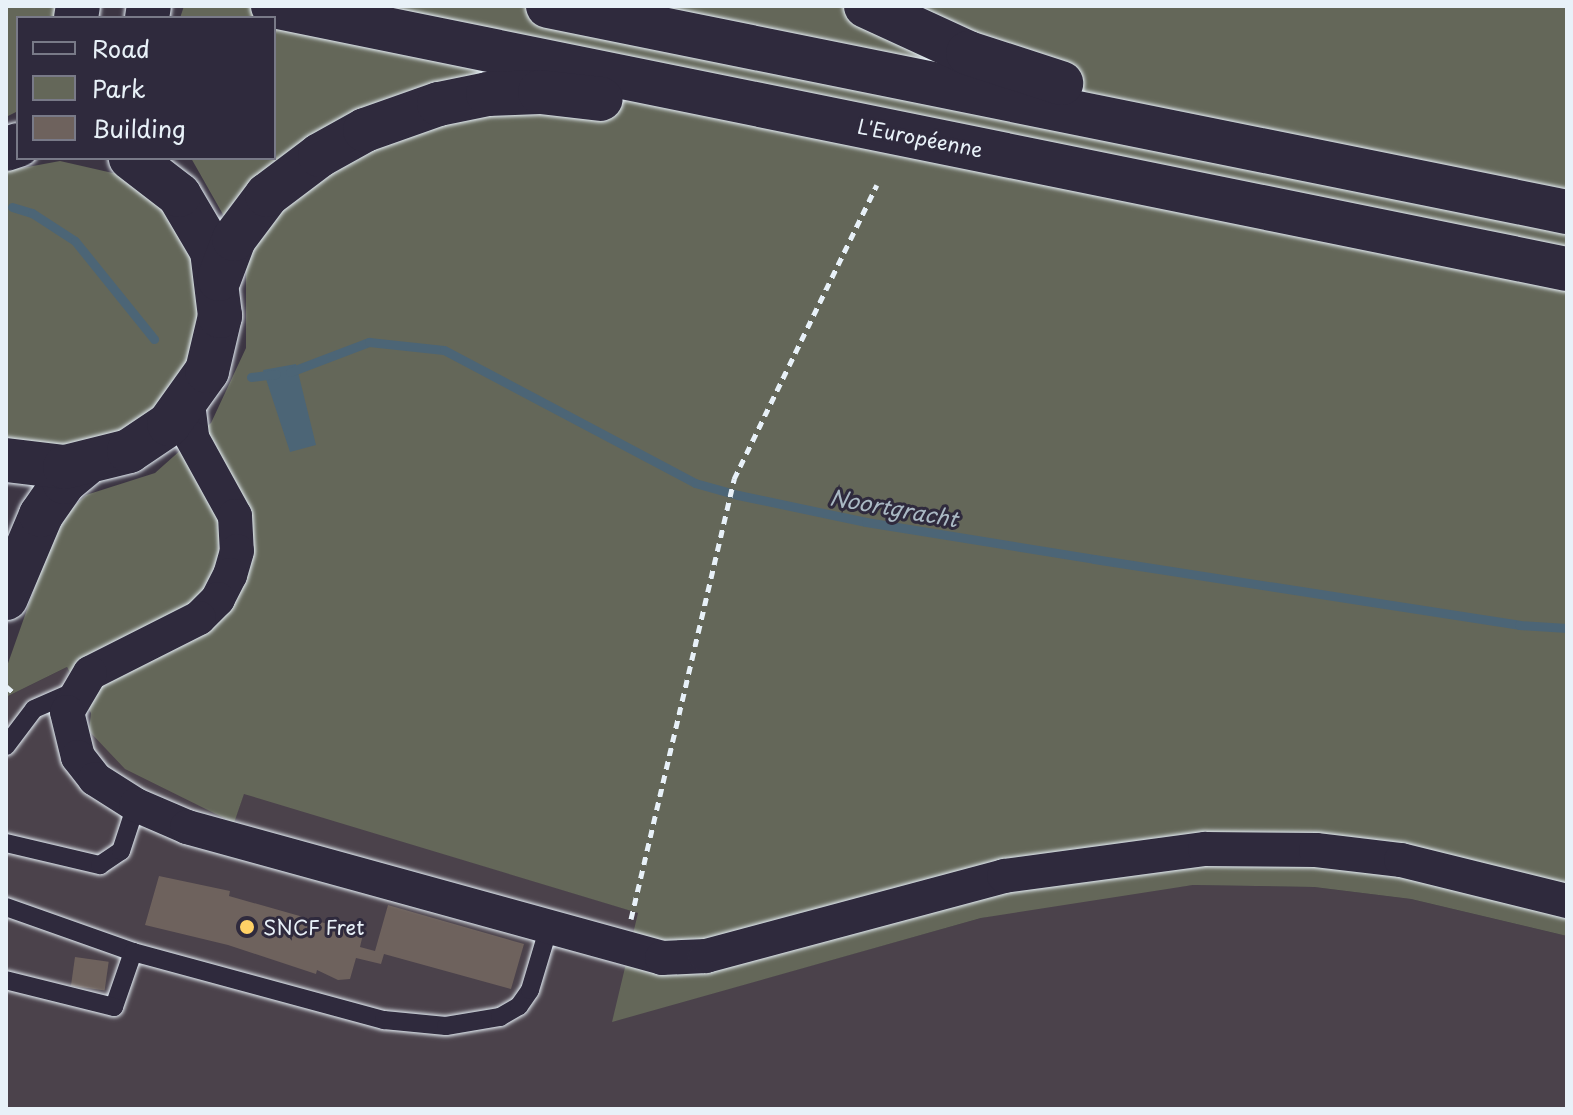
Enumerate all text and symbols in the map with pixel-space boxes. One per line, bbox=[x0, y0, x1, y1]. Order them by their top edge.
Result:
legend bbox=[16, 16, 276, 160]
text: Road bbox=[92, 30, 150, 66]
text: Park bbox=[92, 70, 146, 106]
text: Building bbox=[92, 110, 186, 146]
street label: L'Européenne bbox=[855, 114, 985, 162]
water label: Noortgracht bbox=[828, 483, 960, 531]
place label: SNCF Fret bbox=[263, 915, 364, 939]
marker: SNCF Fret bbox=[238, 918, 256, 936]

